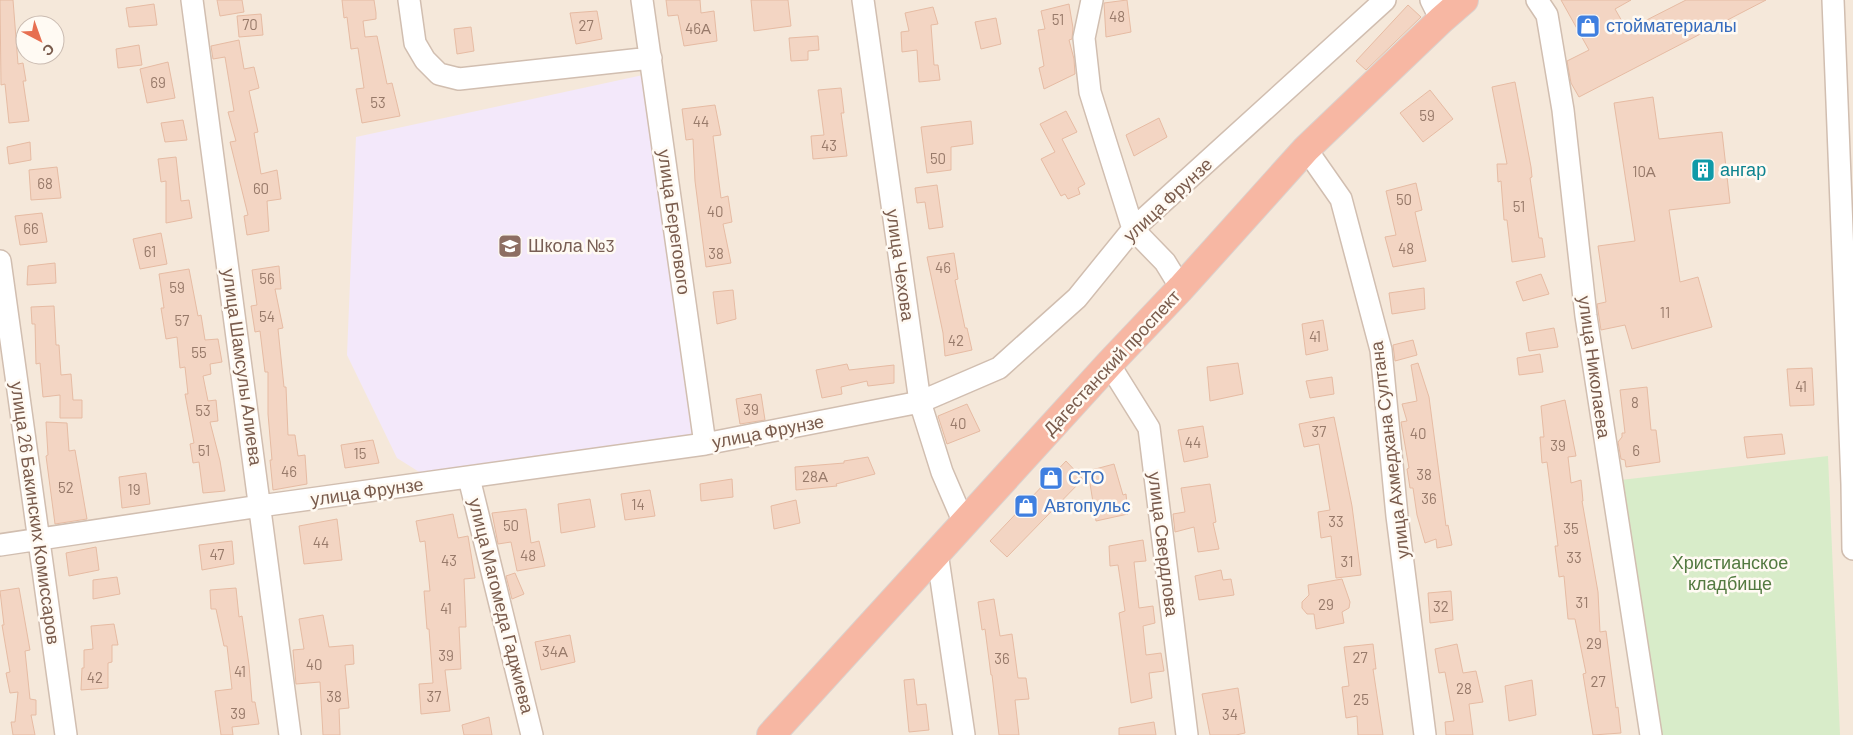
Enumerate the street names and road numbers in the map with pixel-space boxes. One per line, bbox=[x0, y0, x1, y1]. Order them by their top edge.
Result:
street label: улица Берегового bbox=[654, 148, 696, 296]
street label: улица Фрунзе bbox=[1118, 152, 1216, 246]
street label: улица Чехова bbox=[882, 207, 920, 323]
street label: улица Шамсулы Алиева bbox=[218, 267, 268, 468]
street label: Дагестанский проспект bbox=[1038, 285, 1184, 440]
street label: улица Николаева bbox=[1574, 294, 1616, 441]
street label: улица Ахмедхана Султана bbox=[1365, 339, 1413, 560]
street label: улица 26 Бакинских Комиссаров bbox=[7, 380, 65, 646]
street label: улица Фрунзе bbox=[710, 409, 826, 453]
street label: улица Свердлова bbox=[1144, 470, 1184, 618]
street label: улица Фрунзе bbox=[309, 472, 425, 510]
street label: улица Магомеда Гаджиева bbox=[465, 496, 540, 717]

